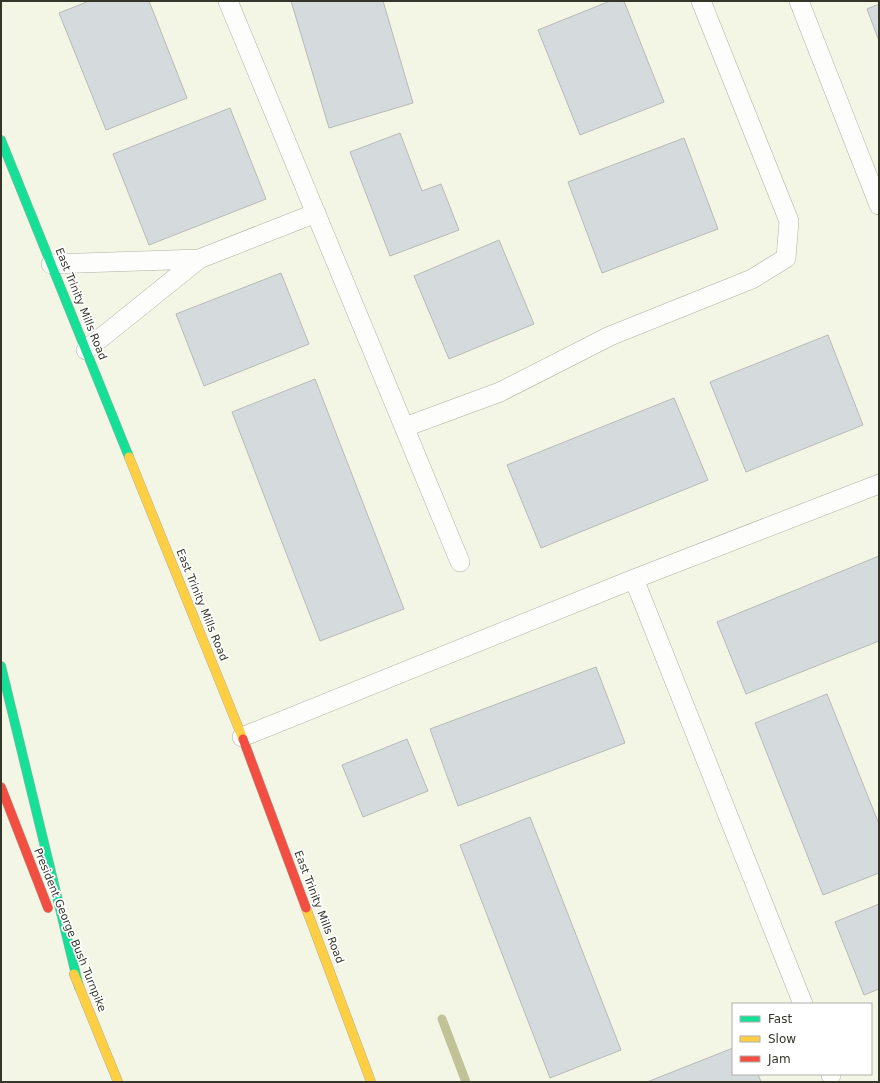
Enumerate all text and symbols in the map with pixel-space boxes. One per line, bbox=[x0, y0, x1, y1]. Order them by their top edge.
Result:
street label: East Trinity Mills Road bbox=[53, 246, 109, 362]
street label: East Trinity Mills Road bbox=[174, 547, 230, 663]
street label: President George Bush Turnpike bbox=[31, 846, 109, 1014]
street label: East Trinity Mills Road bbox=[291, 849, 347, 965]
legend bbox=[732, 1003, 872, 1075]
text: Fast bbox=[768, 1012, 792, 1026]
text: Slow bbox=[768, 1032, 796, 1046]
text: Jam bbox=[767, 1052, 791, 1066]

